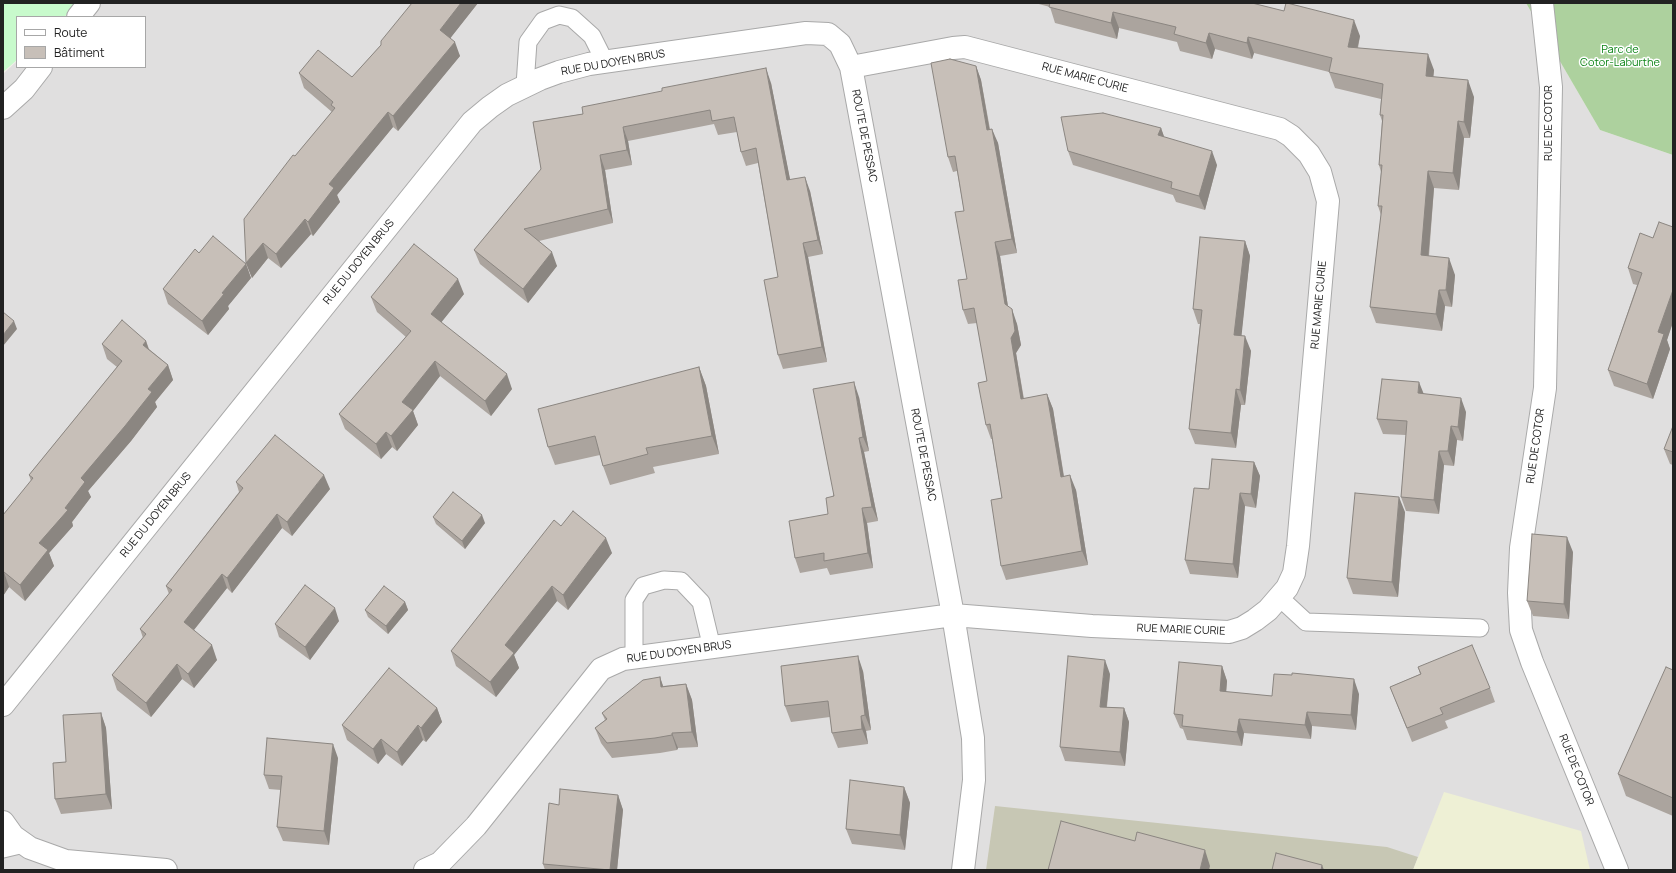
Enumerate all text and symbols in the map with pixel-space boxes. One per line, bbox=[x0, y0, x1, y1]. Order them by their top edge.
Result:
legend bbox=[16, 16, 146, 68]
text: Route bbox=[54, 24, 87, 41]
park label: Parc de Cotor-Laburthe bbox=[1580, 43, 1660, 69]
text: Bâtiment bbox=[54, 44, 105, 61]
street label: RUE DU DOYEN BRUS bbox=[560, 47, 666, 79]
street label: RUE MARIE CURIE bbox=[1040, 60, 1130, 96]
street label: RUE DE COTOR bbox=[1542, 85, 1556, 161]
street label: ROUTE DE PESSAC bbox=[849, 88, 879, 184]
street label: RUE DU DOYEN BRUS bbox=[321, 217, 397, 307]
street label: RUE MARIE CURIE bbox=[1309, 260, 1329, 350]
street label: ROUTE DE PESSAC bbox=[908, 407, 938, 503]
street label: RUE DE COTOR bbox=[1524, 407, 1548, 485]
street label: RUE DU DOYEN BRUS bbox=[118, 470, 194, 560]
street label: RUE MARIE CURIE bbox=[1136, 622, 1226, 638]
street label: RUE DU DOYEN BRUS bbox=[626, 638, 732, 666]
street label: RUE DE COTOR bbox=[1556, 732, 1596, 808]

